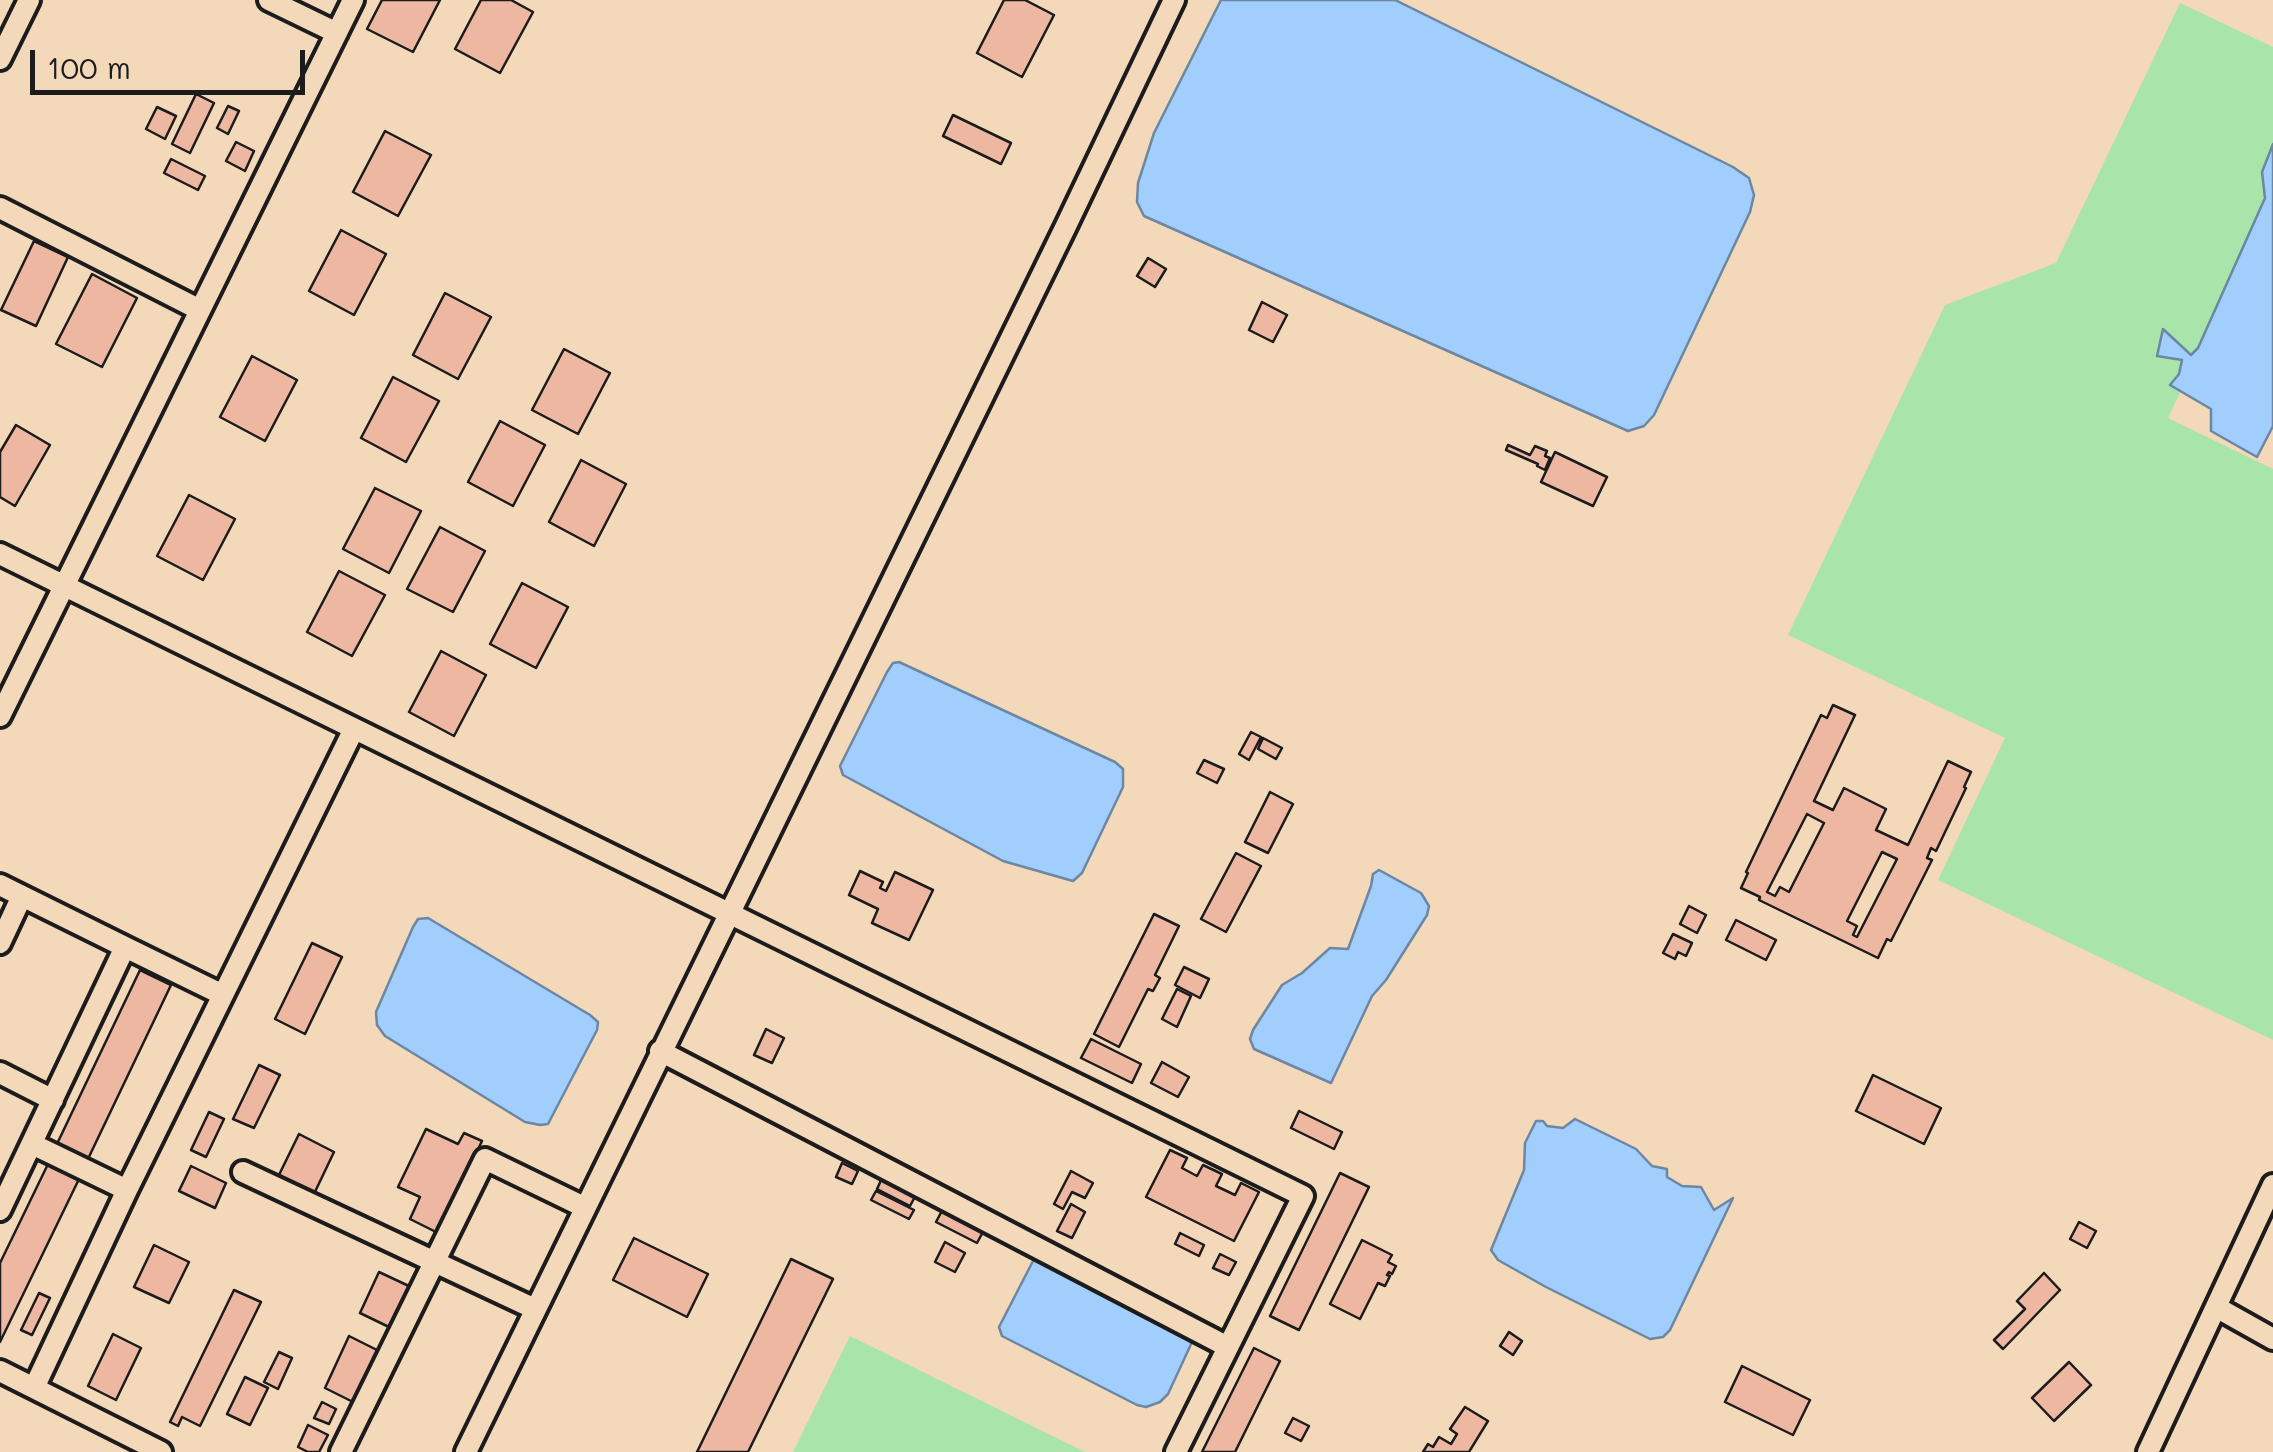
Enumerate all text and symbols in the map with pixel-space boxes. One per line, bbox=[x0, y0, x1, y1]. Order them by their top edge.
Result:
scale bar bbox=[35, 30, 310, 92]
text: 100 m bbox=[47, 47, 131, 87]

